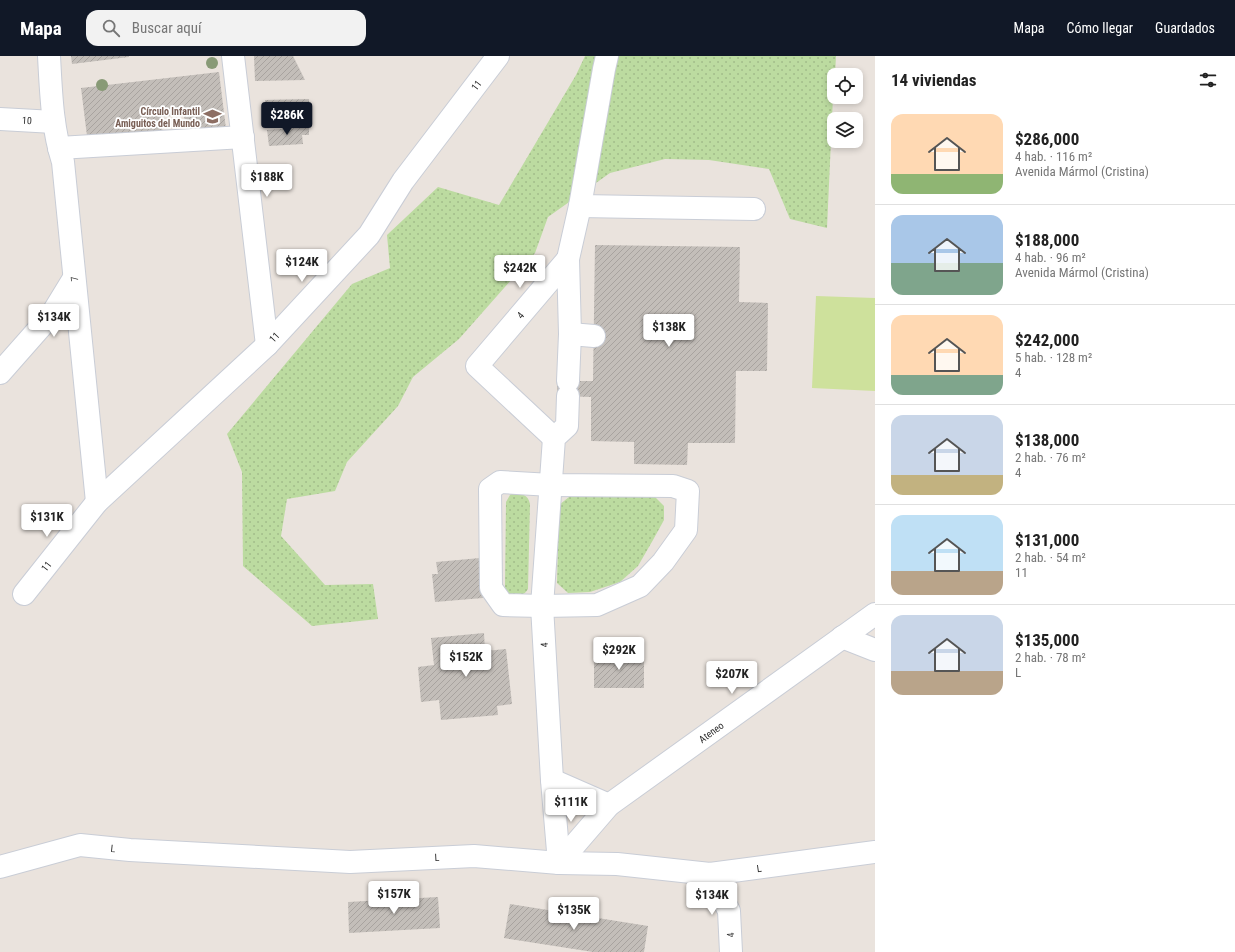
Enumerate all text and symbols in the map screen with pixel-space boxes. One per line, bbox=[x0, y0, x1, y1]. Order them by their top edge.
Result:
search box bbox=[86, 10, 366, 46]
text: Mapa bbox=[20, 17, 62, 40]
icon: search bbox=[100, 17, 122, 39]
text: Buscar aquí bbox=[132, 19, 202, 37]
text: Mapa bbox=[1014, 20, 1045, 36]
text: Cómo llegar bbox=[1067, 20, 1133, 36]
text: Guardados bbox=[1155, 20, 1215, 36]
map controls bbox=[827, 68, 863, 148]
button: locate bbox=[827, 68, 863, 104]
icon: filters bbox=[1197, 69, 1219, 91]
text: 14 viviendas bbox=[891, 70, 977, 90]
street label: 11 bbox=[469, 78, 484, 93]
pin: $286K bbox=[259, 102, 315, 136]
place label: Círculo Infantil Amiguitos del Mundo bbox=[115, 106, 200, 129]
school or university icon: Círculo Infantil Amiguitos del Mundo bbox=[203, 107, 223, 127]
text: $286K bbox=[270, 107, 304, 122]
button: layers bbox=[827, 112, 863, 148]
street label: 10 bbox=[22, 115, 32, 126]
text: $286,000 bbox=[1015, 129, 1079, 149]
icon: home bbox=[923, 130, 971, 178]
text: 4 hab. · 116 m² bbox=[1015, 149, 1092, 164]
pin: $188K bbox=[239, 164, 295, 198]
text: Avenida Mármol (Cristina) bbox=[1015, 164, 1149, 179]
text: $188K bbox=[250, 169, 284, 184]
text: $188,000 bbox=[1015, 230, 1079, 250]
icon: home bbox=[923, 231, 971, 279]
pin: $124K bbox=[274, 249, 330, 283]
text: 4 hab. · 96 m² bbox=[1015, 250, 1086, 265]
text: $124K bbox=[285, 254, 319, 269]
pin: $242K bbox=[492, 255, 548, 289]
text: $242K bbox=[503, 260, 537, 275]
text: Avenida Mármol (Cristina) bbox=[1015, 265, 1149, 280]
street label: 7 bbox=[69, 276, 80, 282]
pin: $134K bbox=[26, 304, 82, 338]
text: $134K bbox=[37, 309, 71, 324]
street label: 4 bbox=[515, 310, 526, 321]
pin: $138K bbox=[641, 314, 697, 348]
text: $138K bbox=[652, 319, 686, 334]
street label: 11 bbox=[267, 330, 282, 345]
text: $242,000 bbox=[1015, 330, 1079, 350]
icon: home bbox=[923, 331, 971, 379]
text: 5 hab. · 128 m² bbox=[1015, 350, 1092, 365]
text: 4 bbox=[1015, 365, 1021, 380]
text: $138,000 bbox=[1015, 430, 1079, 450]
icon: home bbox=[923, 431, 971, 479]
text: 2 hab. · 76 m² bbox=[1015, 450, 1086, 465]
text: 4 bbox=[1015, 465, 1021, 480]
pin: $131K bbox=[19, 504, 75, 538]
text: $131K bbox=[30, 509, 64, 524]
text: $131,000 bbox=[1015, 530, 1079, 550]
icon: home bbox=[923, 531, 971, 579]
text: 2 hab. · 54 m² bbox=[1015, 550, 1086, 565]
street label: 11 bbox=[39, 559, 54, 574]
text: 11 bbox=[1015, 565, 1028, 580]
text: $135,000 bbox=[1015, 630, 1079, 650]
icon: home bbox=[923, 631, 971, 679]
pin: $292K bbox=[591, 637, 647, 671]
street label: 4 bbox=[539, 642, 550, 648]
text: $292K bbox=[602, 642, 636, 657]
pin: $152K bbox=[438, 644, 494, 678]
text: $152K bbox=[449, 649, 483, 664]
text: 2 hab. · 78 m² bbox=[1015, 650, 1086, 665]
pin: $207K bbox=[704, 661, 760, 695]
text: L bbox=[1015, 665, 1021, 680]
text: $207K bbox=[715, 666, 749, 681]
street label: Ateneo bbox=[697, 720, 726, 745]
pin: $111K bbox=[543, 789, 599, 823]
text: $111K bbox=[554, 794, 588, 809]
street label: L bbox=[110, 843, 116, 854]
street label: L bbox=[434, 852, 440, 863]
street label: L bbox=[756, 863, 762, 874]
pin: $157K bbox=[366, 881, 422, 915]
pin: $134K bbox=[684, 882, 740, 916]
text: $157K bbox=[377, 886, 411, 901]
text: $134K bbox=[695, 887, 729, 902]
pin: $135K bbox=[546, 897, 602, 931]
text: $135K bbox=[557, 902, 591, 917]
street label: 4 bbox=[725, 932, 736, 938]

